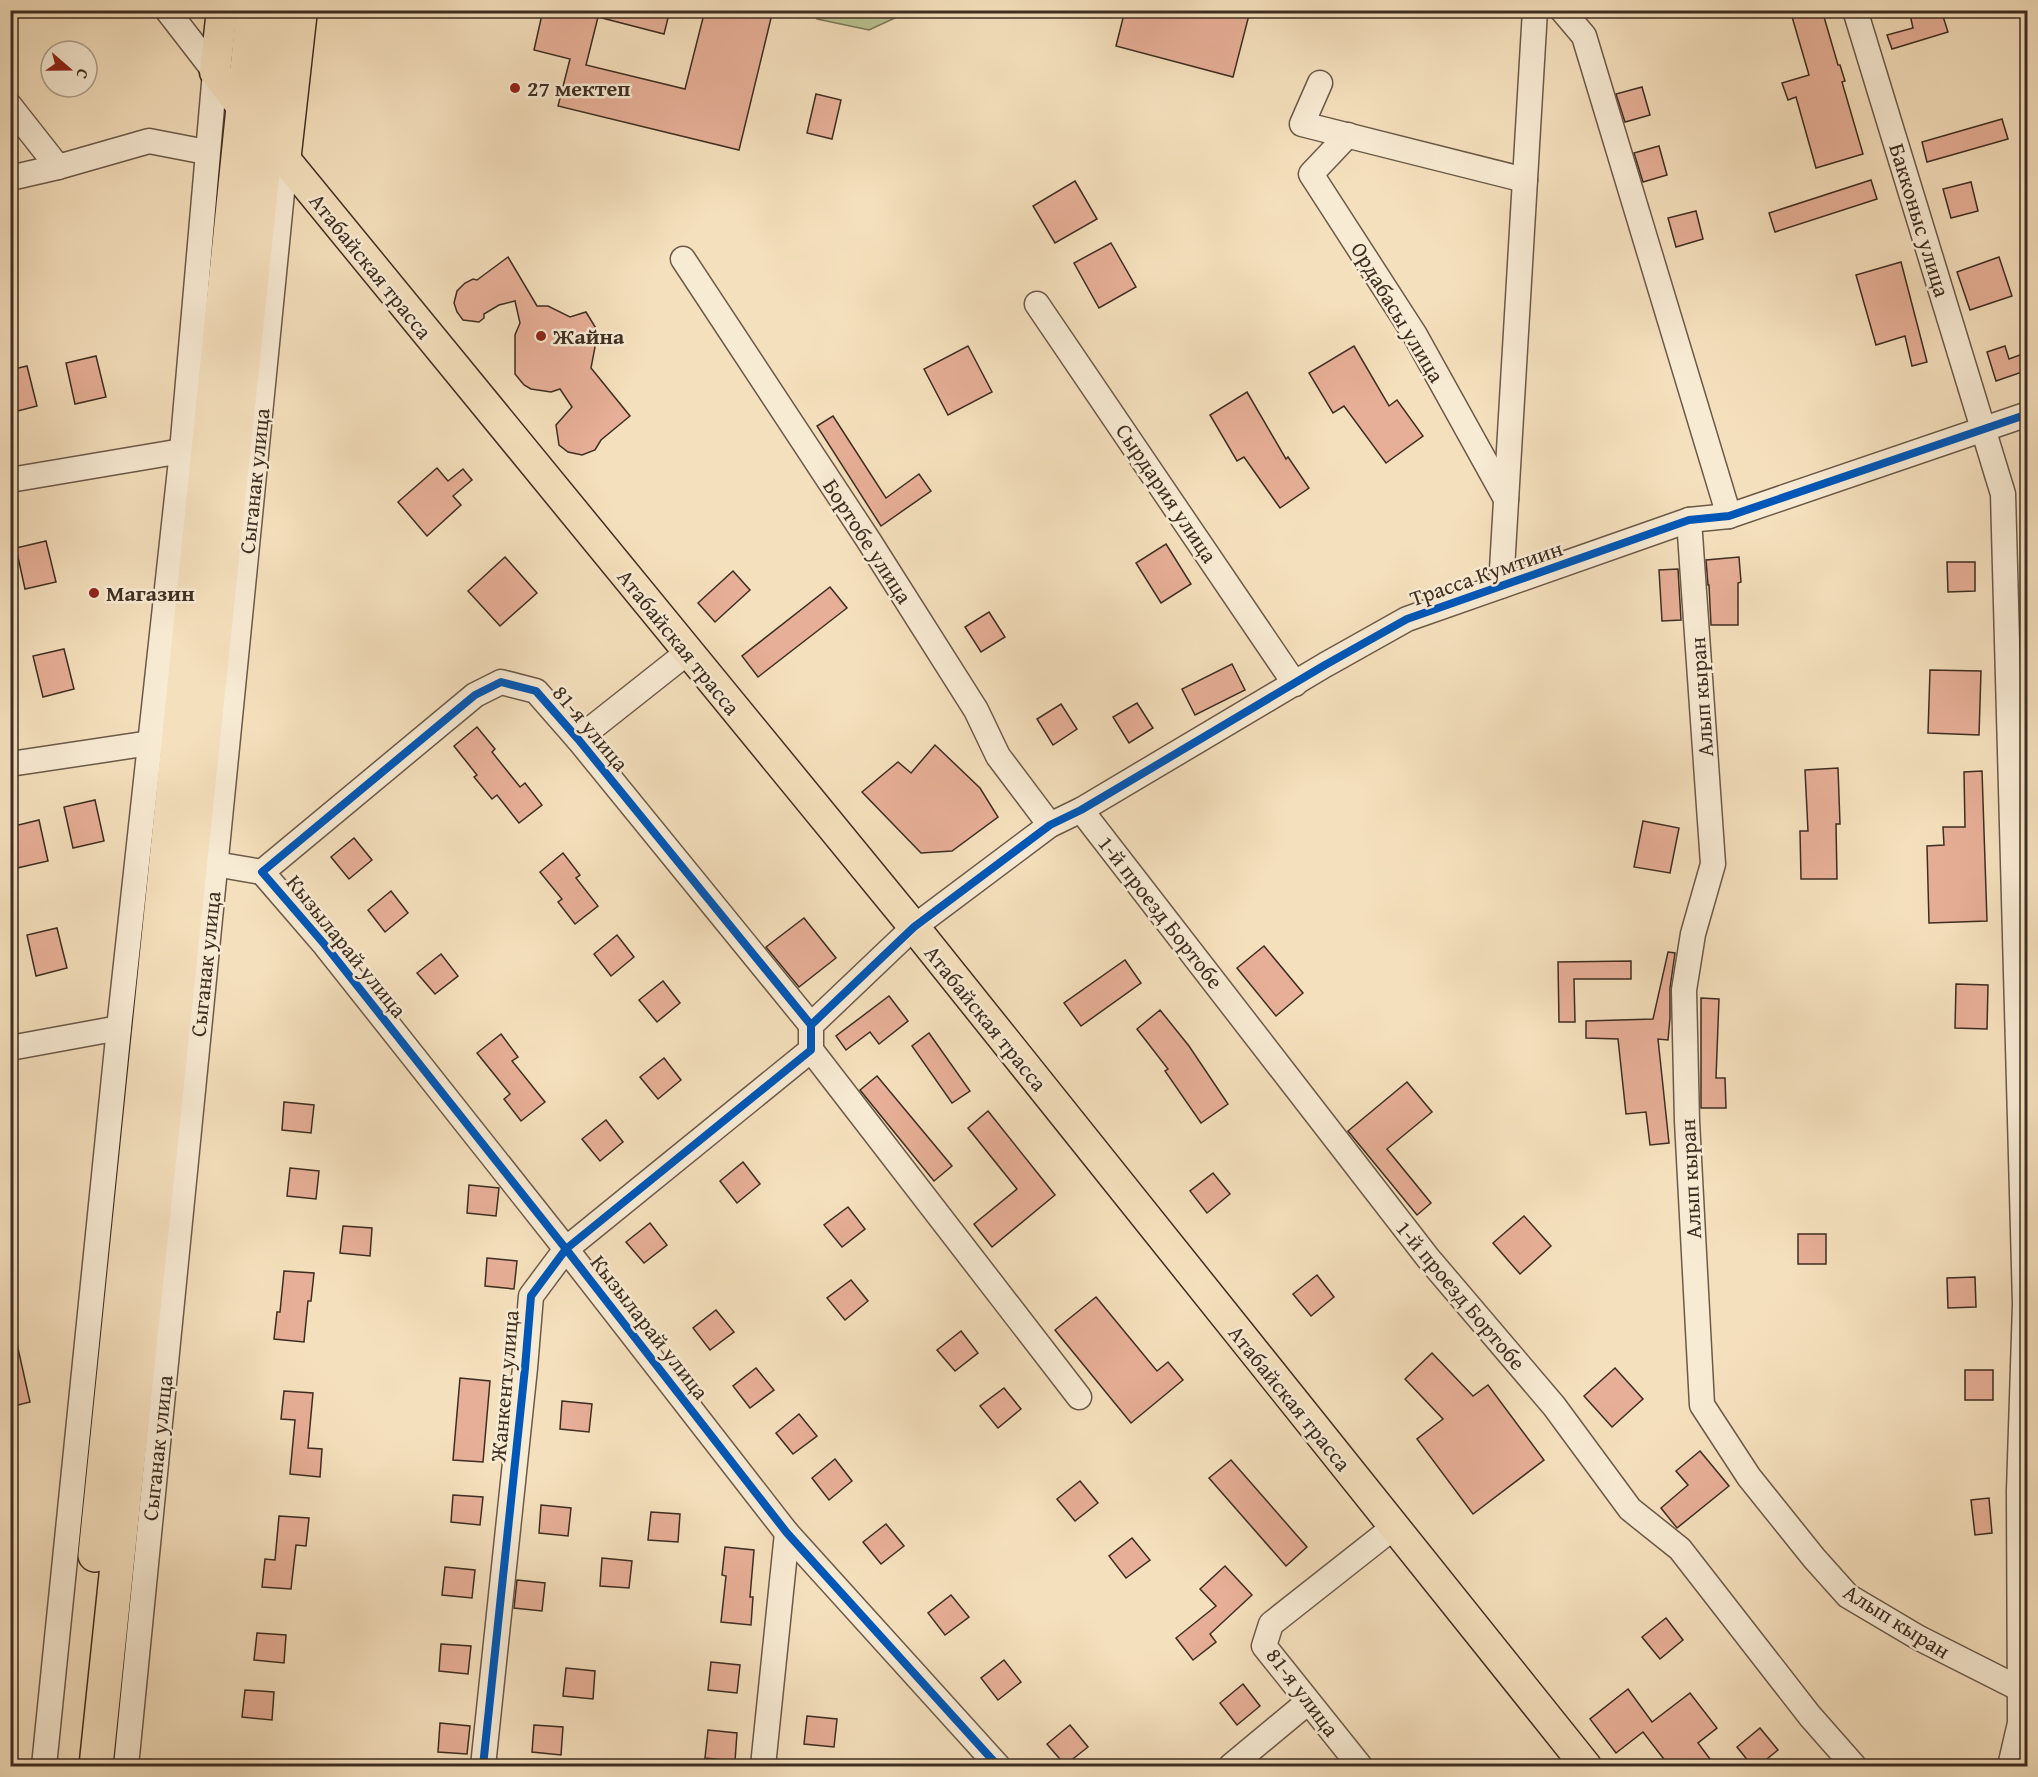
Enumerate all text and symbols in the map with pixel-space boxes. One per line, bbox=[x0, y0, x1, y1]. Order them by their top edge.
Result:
north arrow bbox=[39, 39, 99, 99]
text: С bbox=[70, 66, 96, 82]
place label: 27 мектеп bbox=[527, 72, 630, 104]
marker: 27 мектеп bbox=[508, 81, 522, 95]
street label: Бакконыс улица bbox=[1881, 139, 1959, 301]
street label: Атабайская трасса bbox=[302, 186, 440, 346]
street label: Ордабасы улица bbox=[1343, 236, 1453, 389]
place label: Жайна bbox=[552, 320, 625, 352]
marker: Жайна bbox=[534, 329, 548, 343]
street label: Сыганак улица bbox=[230, 406, 278, 555]
street label: Сырдария улица bbox=[1108, 417, 1226, 570]
street label: Бортобе улица bbox=[816, 472, 921, 610]
street label: Трасса Кумтиин bbox=[1405, 532, 1567, 614]
street label: Атабайская трасса bbox=[610, 562, 748, 722]
place label: Магазин bbox=[106, 577, 195, 609]
marker: Магазин bbox=[87, 586, 101, 600]
street label: Алып кыран bbox=[1681, 636, 1721, 758]
street label: 81-я улица bbox=[545, 678, 637, 779]
street label: 1-й проезд Бортобе bbox=[1091, 828, 1231, 996]
street label: Кызыларай улица bbox=[279, 867, 415, 1025]
street label: Сыганак улица bbox=[181, 889, 229, 1038]
street label: Атабайская трасса bbox=[917, 938, 1055, 1098]
street label: Алып кыран bbox=[1671, 1118, 1709, 1240]
street label: 1-й проезд Бортобе bbox=[1389, 1213, 1533, 1377]
street label: Кызыларай улица bbox=[583, 1248, 717, 1407]
street label: Жанкент улица bbox=[481, 1308, 527, 1464]
street label: Атабайская трасса bbox=[1221, 1318, 1359, 1478]
street label: Сыганак улица bbox=[133, 1373, 181, 1522]
street label: Алып кыран bbox=[1838, 1576, 1957, 1667]
street label: 81-я улица bbox=[1259, 1641, 1347, 1744]

